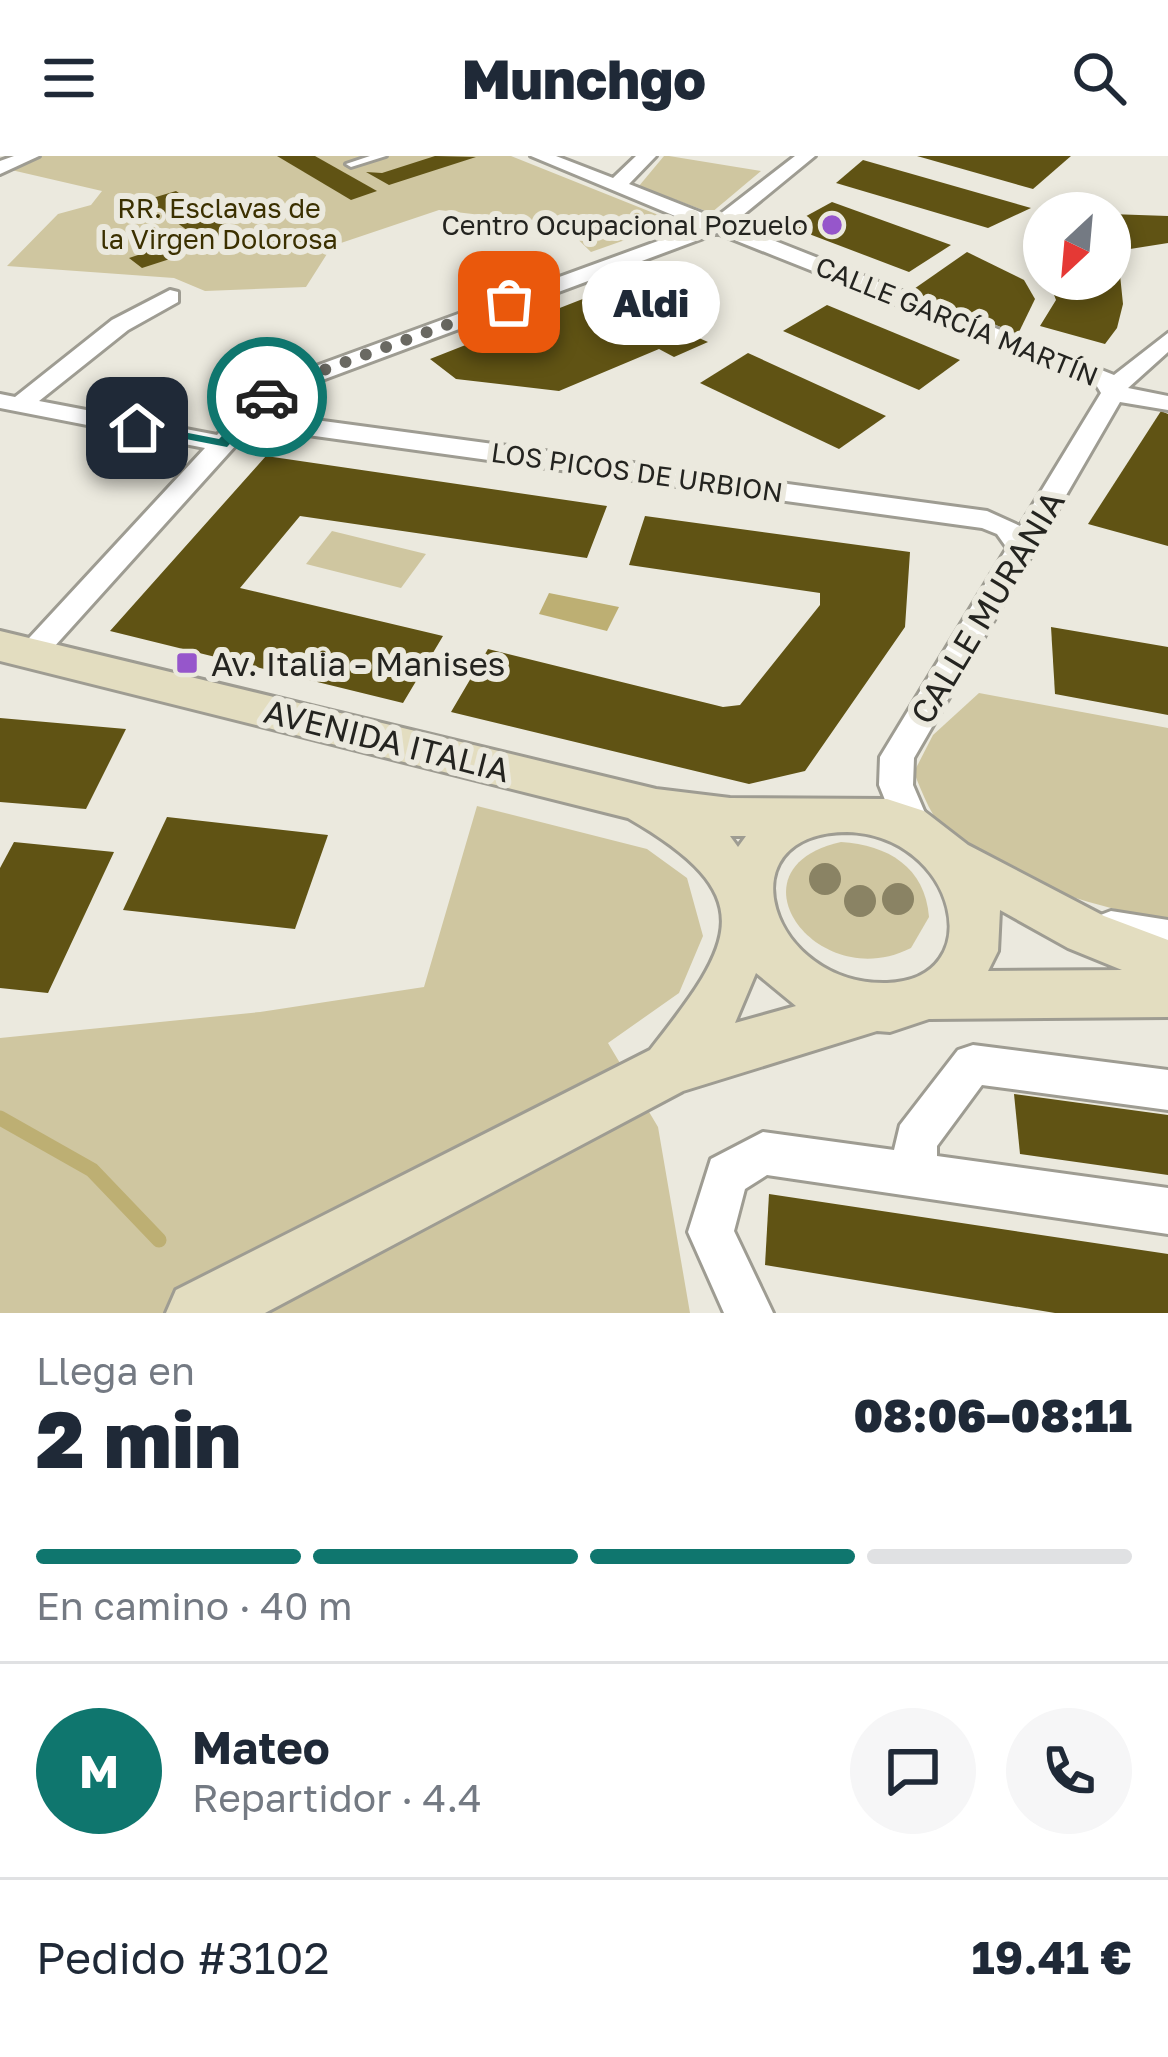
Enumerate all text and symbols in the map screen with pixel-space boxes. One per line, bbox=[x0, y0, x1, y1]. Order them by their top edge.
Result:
icon: menu bbox=[36, 45, 102, 111]
icon: search bbox=[1066, 45, 1132, 111]
text: Munchgo bbox=[462, 46, 706, 111]
park label: RR. Esclavas de la Virgen Dolorosa bbox=[100, 192, 338, 255]
north arrow bbox=[1023, 192, 1131, 300]
map controls bbox=[1023, 192, 1131, 300]
place label: Centro Ocupacional Pozuelo bbox=[441, 209, 808, 241]
marker: Centro Ocupacional Pozuelo bbox=[819, 212, 845, 238]
street label: CALLE GARCÍA MARTÍN bbox=[811, 250, 1103, 392]
pin bbox=[458, 251, 560, 353]
callout: Aldi bbox=[581, 260, 719, 344]
icon: bag bbox=[476, 269, 542, 335]
text: Aldi bbox=[613, 279, 689, 326]
courier bbox=[207, 337, 327, 457]
icon: car bbox=[234, 364, 300, 430]
pin bbox=[86, 377, 188, 479]
icon: home bbox=[104, 395, 170, 461]
street label: LOS PICOS DE URBION bbox=[489, 436, 785, 508]
street label: CALLE MURANIA bbox=[902, 484, 1072, 730]
place label: Av. Italia - Manises bbox=[211, 644, 505, 683]
marker: Av. Italia - Manises bbox=[174, 650, 200, 676]
street label: AVENIDA ITALIA bbox=[260, 691, 514, 789]
text: Llega en bbox=[36, 1347, 195, 1394]
text: 08:06–08:11 bbox=[853, 1388, 1132, 1442]
text: 2 min bbox=[36, 1392, 241, 1485]
text: En camino · 40 m bbox=[36, 1582, 353, 1629]
button: chat bbox=[850, 1708, 976, 1834]
button: phone bbox=[1006, 1708, 1132, 1834]
text: Mateo bbox=[192, 1720, 330, 1774]
text: M bbox=[79, 1744, 119, 1798]
text: Repartidor · 4.4 bbox=[192, 1774, 482, 1821]
text: Pedido #3102 bbox=[36, 1930, 330, 1984]
text: 19.41 € bbox=[972, 1930, 1132, 1984]

